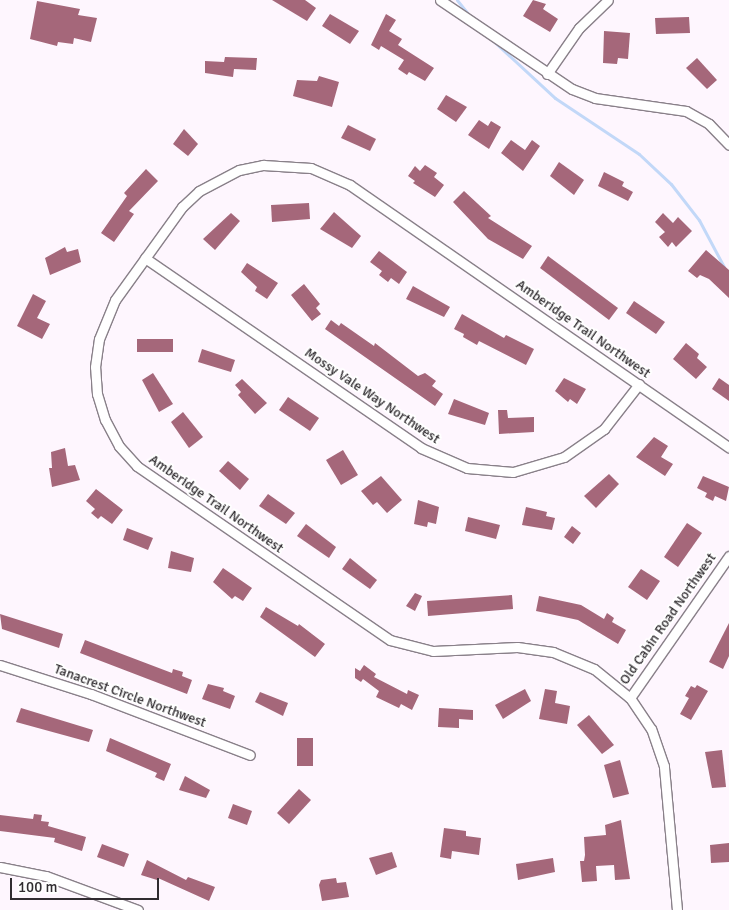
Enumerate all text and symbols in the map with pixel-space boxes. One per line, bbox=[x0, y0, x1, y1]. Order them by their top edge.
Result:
street label: Amberidge Trail Northwest bbox=[513, 276, 653, 382]
street label: Mossy Vale Way Northwest bbox=[301, 344, 443, 448]
street label: Amberidge Trail Northwest bbox=[146, 451, 286, 557]
street label: Old Cabin Road Northwest bbox=[616, 550, 720, 688]
street label: Tanacrest Circle Northwest bbox=[52, 661, 208, 731]
scale bar bbox=[12, 868, 161, 900]
text: 100 m bbox=[18, 878, 58, 896]

